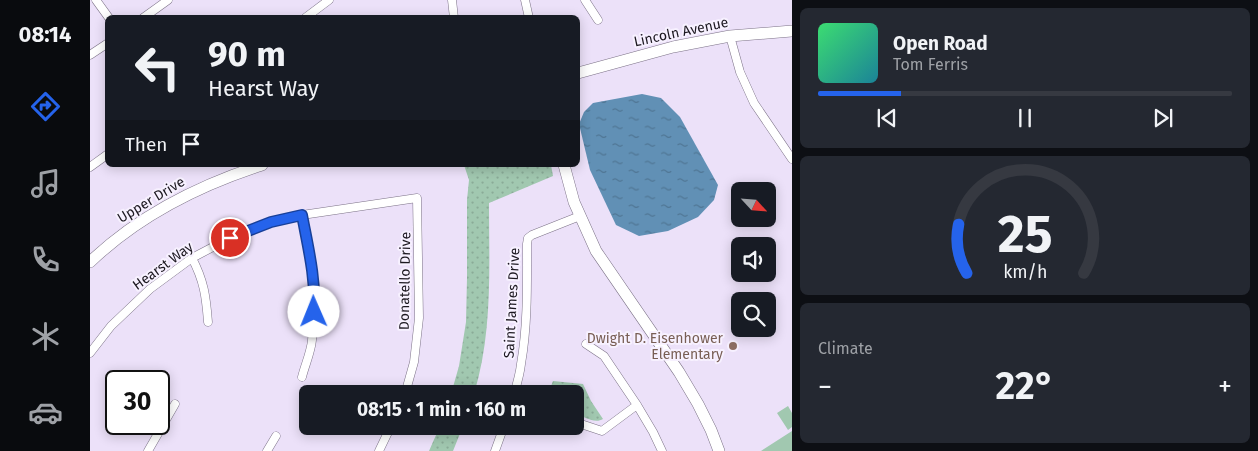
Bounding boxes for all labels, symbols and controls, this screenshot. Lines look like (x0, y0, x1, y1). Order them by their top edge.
street label: Lincoln Avenue (632, 14, 730, 50)
text: 08:14 (19, 21, 71, 48)
text: Open Road (893, 32, 988, 55)
text: 90 m (208, 33, 286, 75)
icon: left (125, 35, 190, 100)
text: Tom Ferris (893, 55, 968, 74)
text: Hearst Way (208, 75, 319, 102)
icon: directions (28, 89, 63, 124)
icon: previous (873, 104, 901, 132)
icon: pause (1011, 104, 1039, 132)
icon: next (1149, 104, 1177, 132)
icon: arrive (177, 130, 205, 158)
text: Then (125, 133, 167, 156)
icon: music (28, 166, 63, 201)
street label: Upper Drive (114, 173, 188, 227)
north arrow (731, 182, 776, 228)
map controls (731, 182, 776, 337)
text: 25 (998, 203, 1052, 266)
pin (209, 217, 251, 259)
icon: arrive (216, 224, 244, 252)
street label: Donatello Drive (396, 232, 414, 330)
button: sound (731, 237, 776, 282)
street label: Hearst Way (129, 238, 197, 294)
icon: phone (28, 242, 63, 277)
street label: Saint James Drive (501, 247, 523, 359)
text: km/h (1003, 261, 1047, 283)
position arrow (287, 285, 339, 337)
button: search (731, 292, 776, 337)
icon: climate (28, 319, 63, 354)
place label: Dwight D. Eisenhower Elementary (587, 330, 724, 363)
text: Climate (818, 339, 873, 358)
marker: Dwight D. Eisenhower Elementary (727, 340, 739, 352)
text: 22° (995, 363, 1055, 409)
speed limit sign: 30 (105, 370, 170, 435)
text: − (818, 370, 832, 403)
text: + (1218, 370, 1232, 403)
icon: car (28, 395, 63, 430)
text: 08:15 · 1 min · 160 m (357, 398, 526, 421)

